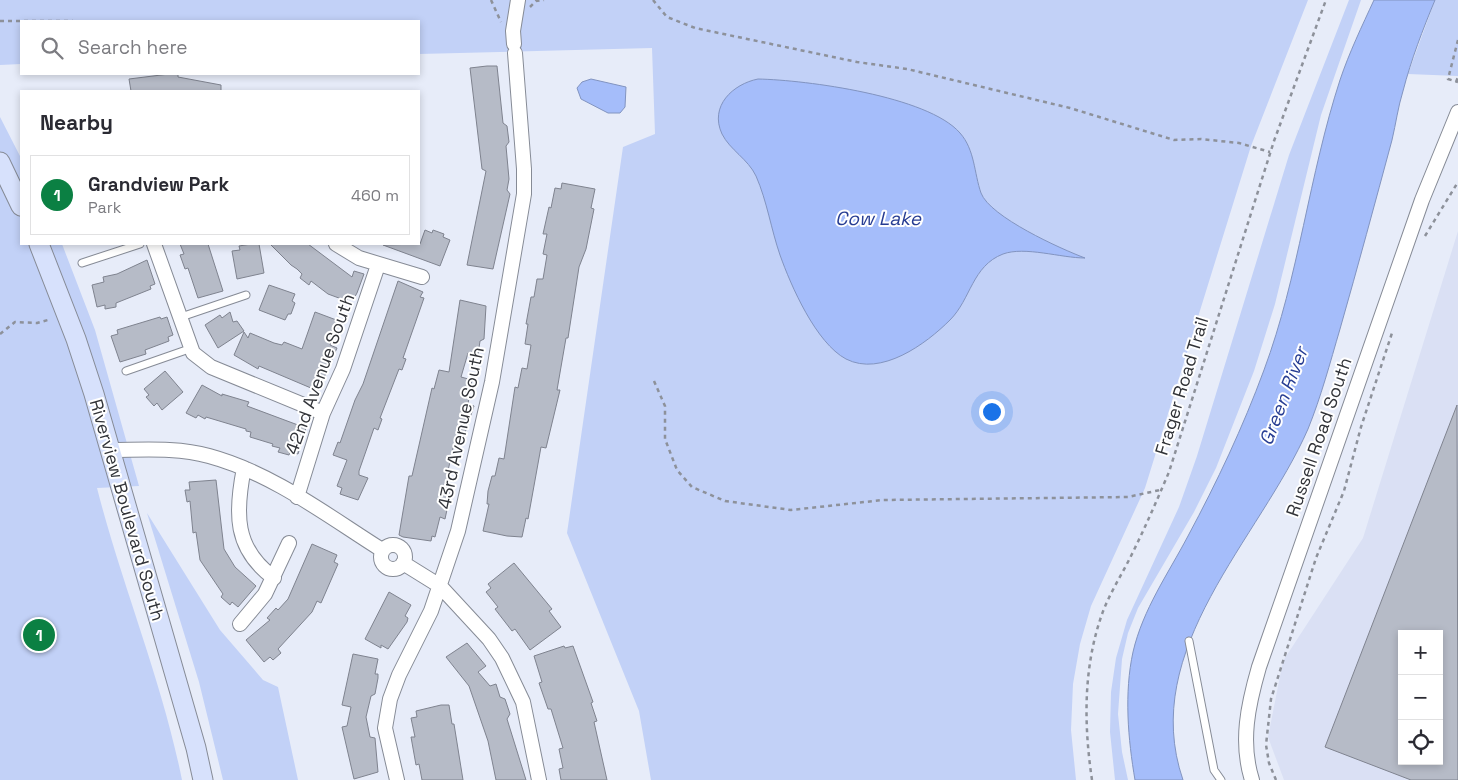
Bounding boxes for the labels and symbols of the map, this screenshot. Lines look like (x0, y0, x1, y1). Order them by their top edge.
water label: Cow Lake (835, 206, 922, 231)
street label: 42nd Avenue South (280, 290, 359, 458)
street label: Frager Road Trail (1150, 314, 1213, 458)
water label: Green River (1253, 342, 1314, 449)
street label: 43rd Avenue South (432, 345, 489, 511)
street label: Russell Road South (1281, 354, 1357, 519)
street label: Riverview Boulevard South (85, 396, 170, 624)
your location (979, 399, 1005, 425)
pin: 1 (23, 616, 55, 654)

